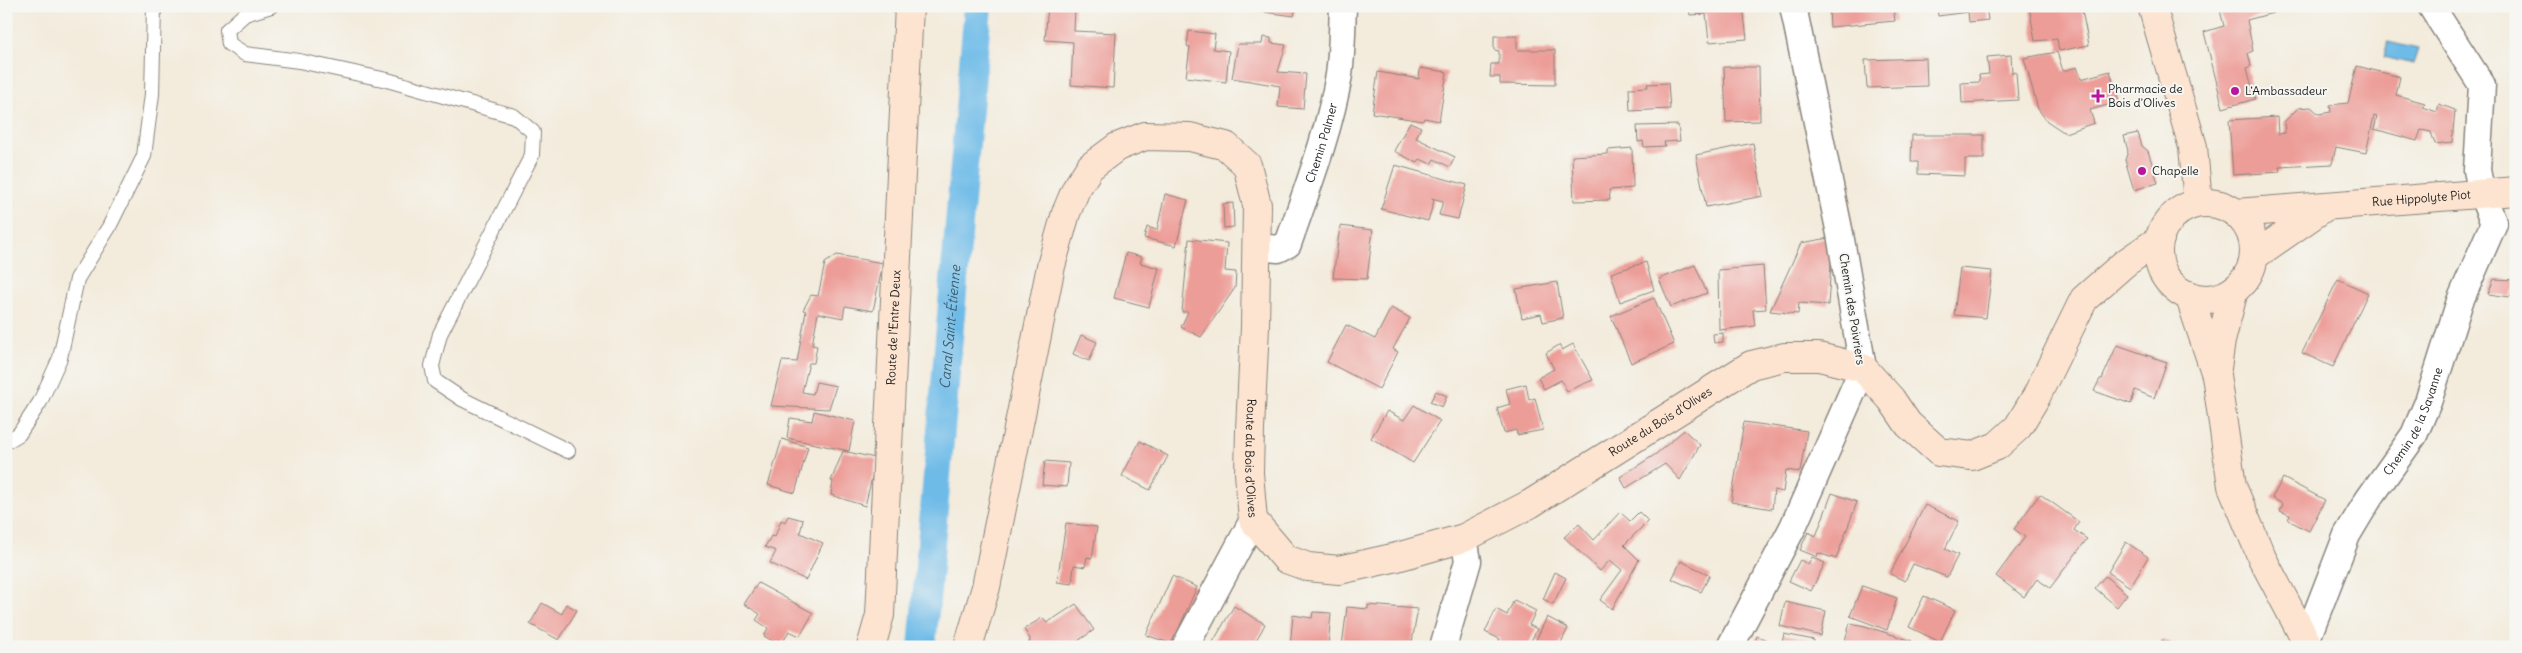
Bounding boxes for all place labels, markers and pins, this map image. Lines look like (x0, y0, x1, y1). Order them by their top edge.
place label: Pharmacie de Bois d'Olives (2108, 81, 2183, 110)
place label: L'Ambassadeur (2245, 83, 2327, 98)
marker: L'Ambassadeur (2229, 85, 2241, 97)
marker: Pharmacie de Bois d'Olives (2092, 90, 2104, 102)
place label: Chapelle (2152, 163, 2199, 178)
marker: Chapelle (2136, 165, 2148, 177)

